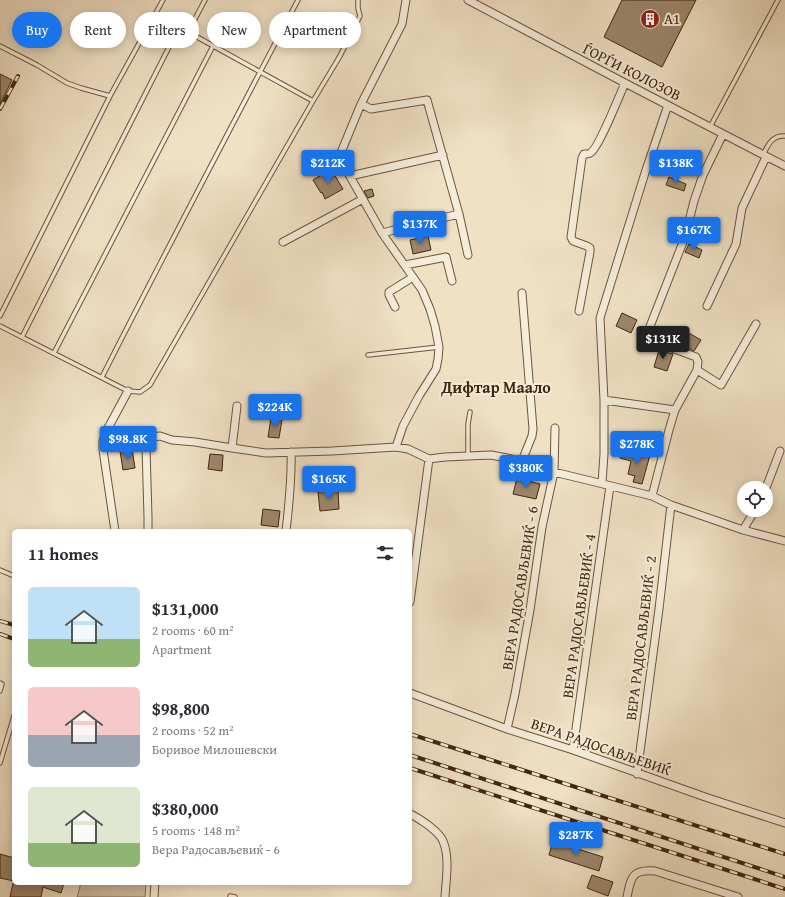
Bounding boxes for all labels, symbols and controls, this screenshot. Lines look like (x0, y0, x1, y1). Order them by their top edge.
building icon: А1 (639, 8, 661, 30)
place label: А1 (664, 8, 680, 29)
chip: Buy (12, 12, 62, 48)
chip: Rent (70, 12, 126, 48)
chip: Filters (134, 12, 199, 48)
chip: New (207, 12, 261, 48)
chip: Apartment (269, 12, 361, 48)
street label: ЃОРЃИ КОЛОЗОВ (580, 38, 685, 105)
pin: $212K (300, 150, 356, 184)
pin: $138K (648, 150, 704, 184)
text: $212K (310, 153, 346, 172)
text: $138K (658, 153, 694, 172)
pin: $137K (392, 211, 448, 245)
text: $137K (402, 214, 438, 233)
pin: $167K (666, 217, 722, 251)
text: $167K (676, 220, 712, 239)
pin: $131K (635, 326, 691, 360)
text: $131K (645, 329, 681, 348)
district label: Дифтар Маало (440, 375, 551, 399)
pin: $224K (247, 394, 303, 428)
text: $224K (257, 397, 293, 416)
pin: $98.8K (95, 426, 161, 460)
text: $98.8K (109, 429, 147, 448)
pin: $278K (609, 431, 665, 465)
text: $278K (619, 434, 655, 453)
pin: $380K (498, 455, 554, 489)
text: $380K (508, 458, 544, 477)
pin: $165K (301, 466, 357, 500)
text: $165K (311, 469, 347, 488)
map controls (737, 481, 773, 517)
button: locate (737, 481, 773, 517)
street label: ВЕРА РАДОСАВЉЕВИЌ - 6 (496, 504, 543, 671)
street label: ВЕРА РАДОСАВЉЕВИЌ - 4 (557, 532, 600, 699)
text: 11 homes (28, 541, 99, 566)
icon: filters (374, 542, 396, 564)
street label: ВЕРА РАДОСАВЉЕВИЌ - 2 (620, 554, 661, 721)
text: $131,000 (152, 596, 218, 621)
icon: home (60, 603, 108, 651)
text: 2 rooms · 60 m² (152, 621, 234, 640)
text: Apartment (152, 640, 212, 659)
text: $98,800 (152, 696, 210, 721)
icon: home (60, 703, 108, 751)
street label: ВЕРА РАДОСАВЉЕВИЌ (528, 713, 675, 781)
text: 2 rooms · 52 m² (152, 721, 234, 740)
text: Боривое Милошевски (152, 740, 277, 759)
text: $380,000 (152, 796, 218, 821)
icon: home (60, 803, 108, 851)
text: 5 rooms · 148 m² (152, 821, 240, 840)
pin: $287K (548, 822, 604, 856)
text: $287K (558, 825, 594, 844)
text: Вера Радосављевиќ - 6 (152, 840, 280, 859)

